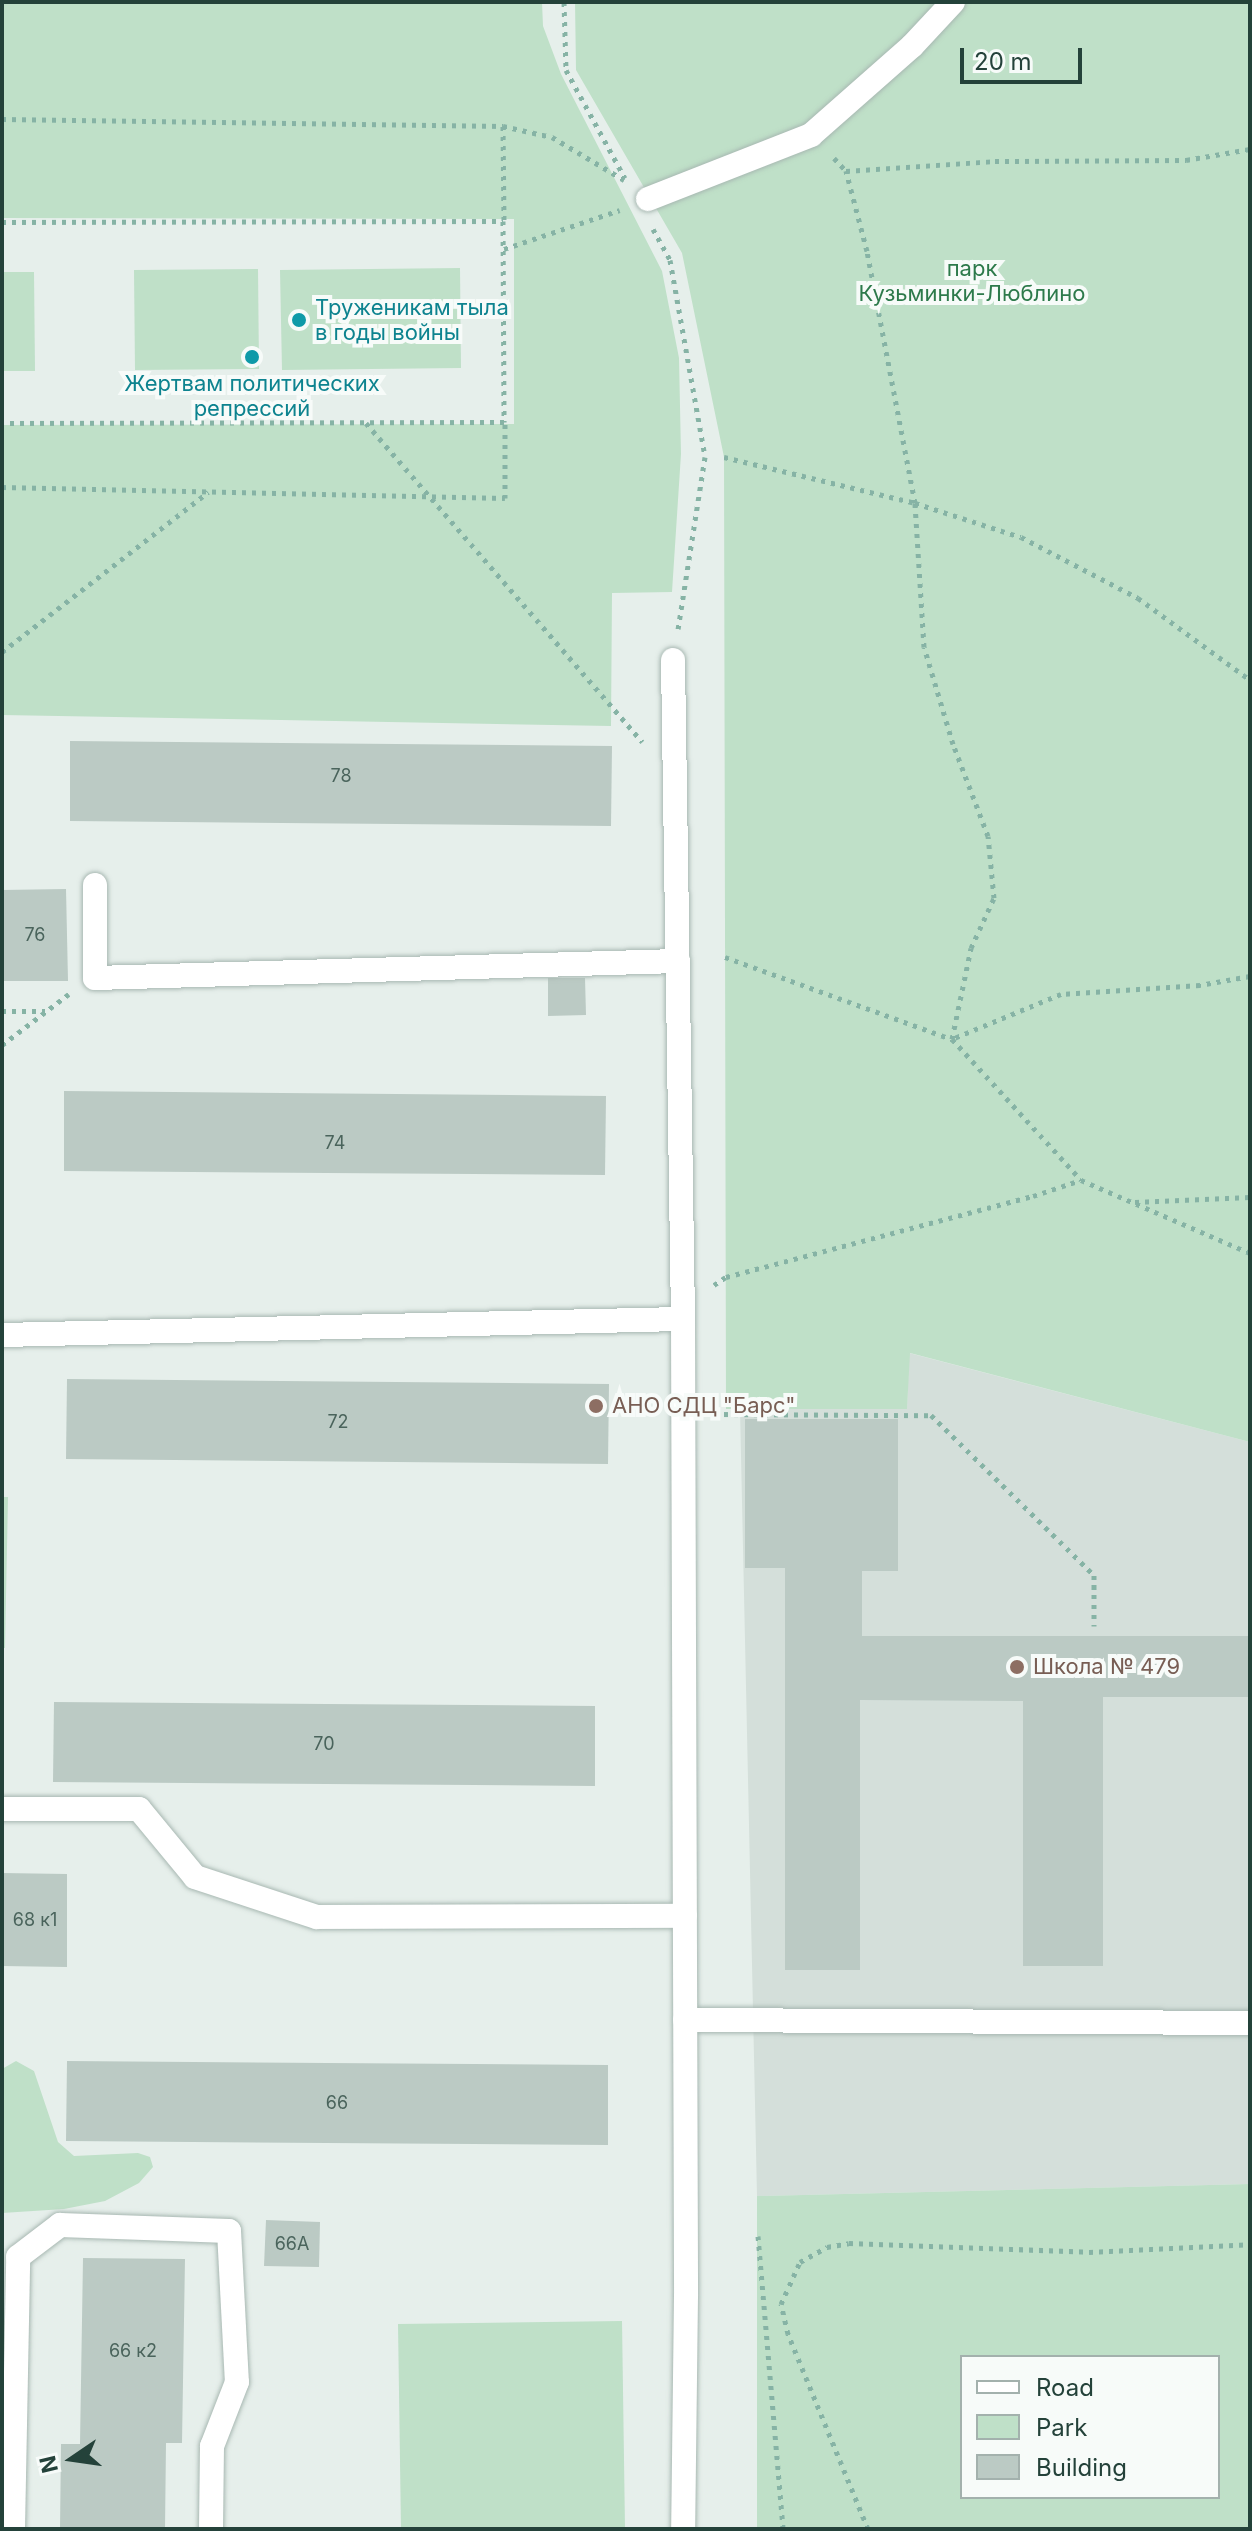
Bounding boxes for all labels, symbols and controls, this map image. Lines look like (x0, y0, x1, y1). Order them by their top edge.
scale bar (964, 32, 1086, 82)
text: 20 m (974, 47, 1032, 76)
park label: парк Кузьминки-Люблино (859, 255, 1085, 306)
place label: Труженикам тыла в годы войны (315, 294, 509, 346)
marker: Труженикам тыла в годы войны (290, 311, 308, 329)
marker: Жертвам политических репрессий (243, 348, 261, 366)
place label: Жертвам политических репрессий (124, 370, 380, 422)
house number: 78 (330, 765, 352, 787)
house number: 76 (24, 924, 46, 946)
house number: 74 (325, 1132, 345, 1154)
place label: АНО СДЦ "Барс" (612, 1393, 795, 1419)
marker: АНО СДЦ "Барс" (587, 1397, 605, 1415)
house number: 72 (327, 1411, 349, 1433)
place label: Школа № 479 (1033, 1654, 1180, 1680)
marker: Школа № 479 (1008, 1658, 1026, 1676)
house number: 70 (313, 1733, 335, 1755)
house number: 68 к1 (13, 1909, 57, 1931)
house number: 66 (326, 2092, 348, 2114)
house number: 66А (275, 2233, 309, 2255)
house number: 66 к2 (109, 2340, 157, 2362)
legend (960, 2355, 1220, 2499)
text: Road (1036, 2373, 1094, 2402)
text: Park (1036, 2413, 1087, 2442)
north arrow (32, 2419, 112, 2499)
text: N (34, 2453, 63, 2475)
text: Building (1036, 2453, 1127, 2482)

